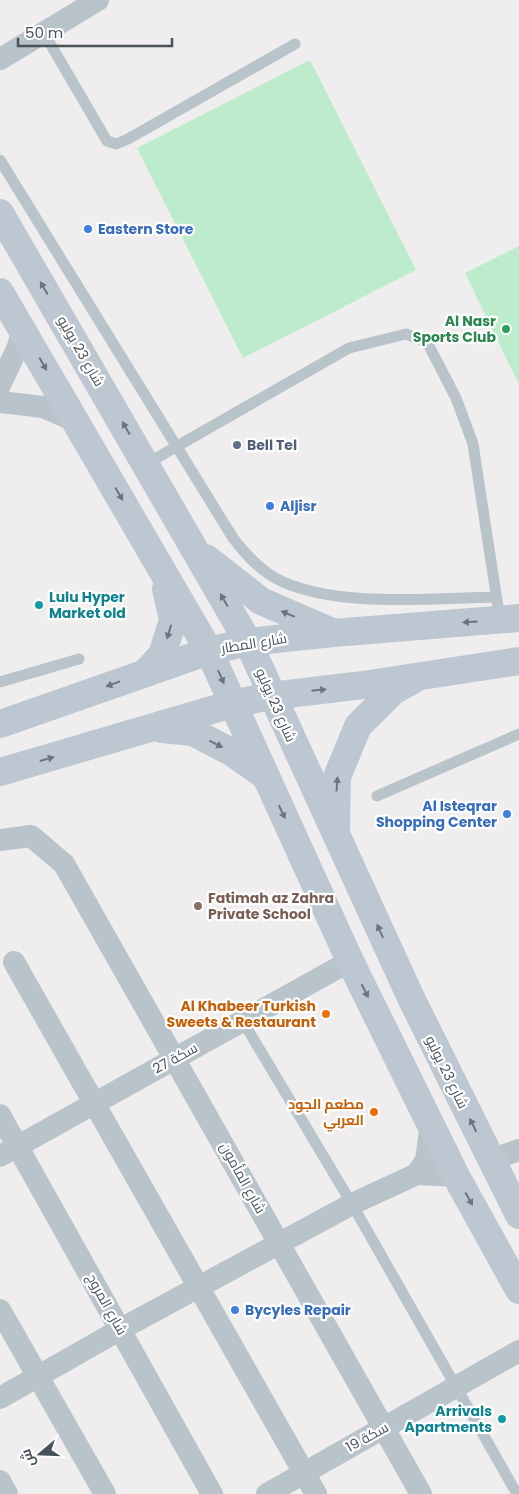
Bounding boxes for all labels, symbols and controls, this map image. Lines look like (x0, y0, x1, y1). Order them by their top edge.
scale bar (18, 15, 171, 47)
text: 50 m (25, 22, 63, 43)
place label: Eastern Store (98, 219, 194, 239)
marker: Eastern Store (82, 223, 94, 235)
one-way arrow (40, 281, 49, 294)
place label: Al Nasr Sports Club (413, 311, 496, 347)
street label: شارع 23 يوليو (53, 312, 109, 390)
marker: Al Nasr Sports Club (500, 323, 512, 335)
one-way arrow (39, 356, 47, 371)
one-way arrow (121, 422, 130, 435)
place label: Bell Tel (247, 435, 297, 455)
marker: Bell Tel (231, 439, 243, 451)
one-way arrow (115, 487, 123, 502)
place label: Aljisr (280, 496, 317, 516)
marker: Aljisr (264, 500, 276, 512)
place label: Lulu Hyper Market old (49, 587, 126, 623)
one-way arrow (220, 592, 228, 607)
marker: Lulu Hyper Market old (33, 599, 45, 611)
one-way arrow (281, 610, 295, 618)
one-way arrow (462, 618, 478, 626)
one-way arrow (165, 625, 173, 640)
street label: شارع المطار (219, 628, 288, 658)
street label: شارع 23 يوليو (251, 665, 301, 745)
one-way arrow (217, 670, 225, 684)
one-way arrow (105, 680, 120, 688)
one-way arrow (312, 686, 328, 694)
one-way arrow (209, 740, 224, 748)
one-way arrow (39, 755, 54, 763)
one-way arrow (334, 776, 342, 792)
place label: Al Isteqrar Shopping Center (376, 796, 497, 832)
one-way arrow (278, 805, 286, 819)
marker: Al Isteqrar Shopping Center (501, 808, 513, 820)
place label: Fatimah az Zahra Private School (208, 888, 334, 924)
marker: Fatimah az Zahra Private School (192, 900, 204, 912)
one-way arrow (376, 924, 384, 938)
one-way arrow (361, 984, 369, 998)
place label: Al Khabeer Turkish Sweets & Restaurant (167, 996, 316, 1032)
marker: Al Khabeer Turkish Sweets & Restaurant (320, 1008, 332, 1020)
street label: شارع 23 يوليو (421, 1032, 473, 1112)
street label: سكة 27 (149, 1038, 201, 1078)
place label: مطعم الجود العربي (288, 1094, 364, 1132)
marker: مطعم الجود العربي (368, 1106, 380, 1118)
one-way arrow (469, 1117, 477, 1132)
street label: شارع المأمون (215, 1139, 271, 1217)
one-way arrow (465, 1192, 473, 1206)
street label: شارع المروج (82, 1269, 132, 1339)
place label: Bycyles Repair (245, 1300, 351, 1320)
marker: Bycyles Repair (229, 1304, 241, 1316)
place label: Arrivals Apartments (405, 1401, 492, 1437)
marker: Arrivals Apartments (496, 1413, 508, 1425)
street label: سكة 19 (342, 1417, 392, 1457)
north arrow (15, 1429, 65, 1479)
text: ش (15, 1446, 40, 1470)

